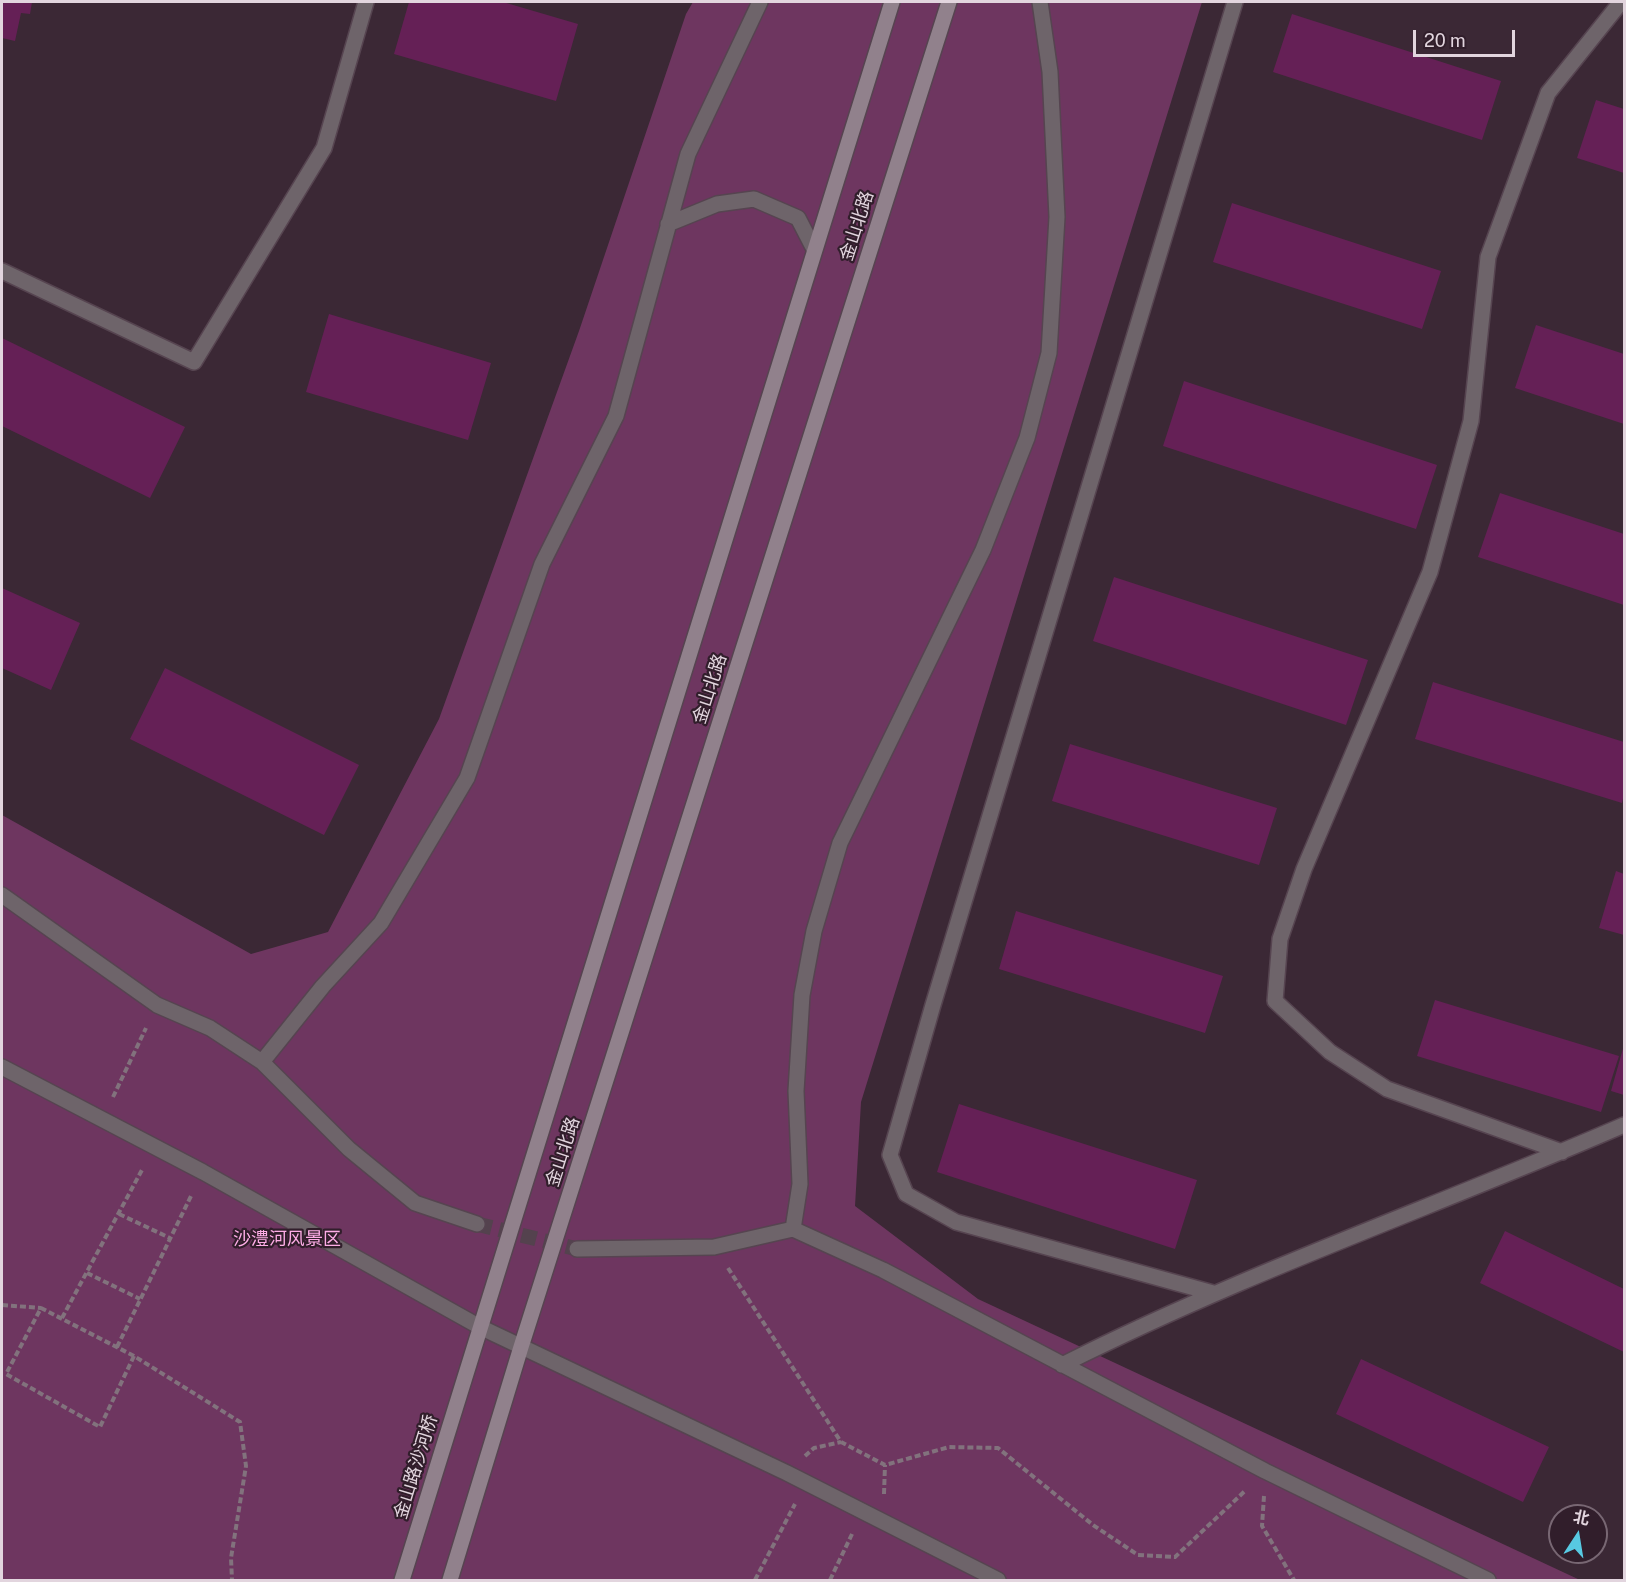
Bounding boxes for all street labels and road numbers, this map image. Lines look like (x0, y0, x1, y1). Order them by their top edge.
street label: 金山北路 (836, 188, 878, 264)
street label: 金山北路 (689, 651, 731, 727)
street label: 金山北路 (542, 1114, 584, 1190)
street label: 金山路沙河桥 (390, 1412, 442, 1522)

